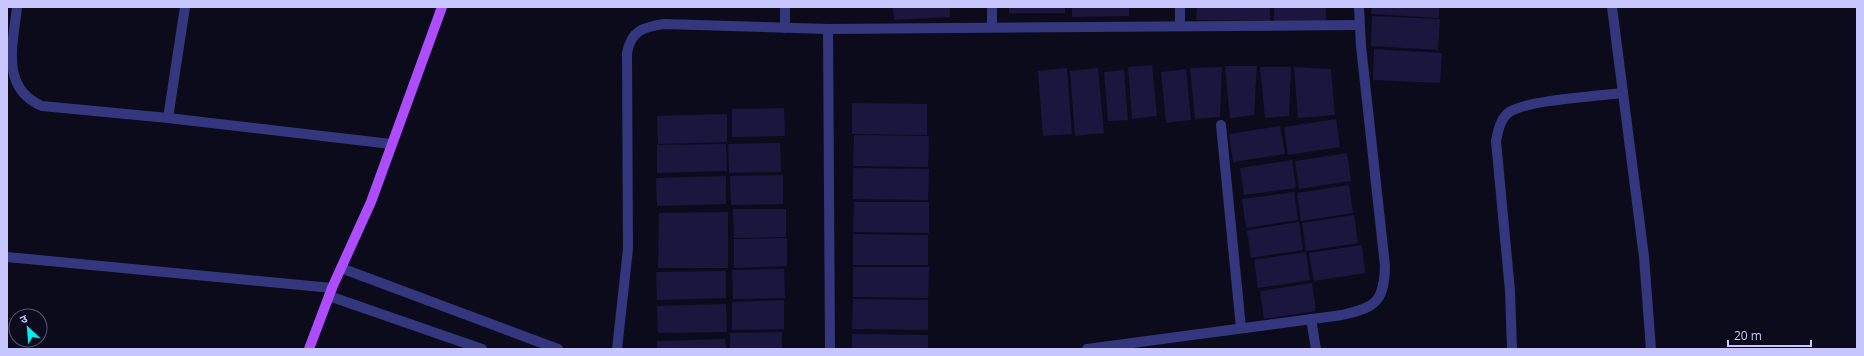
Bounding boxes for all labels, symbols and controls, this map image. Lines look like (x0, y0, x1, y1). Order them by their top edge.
north arrow (8, 308, 48, 348)
text: उ (17, 310, 30, 327)
scale bar (1728, 322, 1811, 348)
text: 20 m (1734, 327, 1762, 344)

